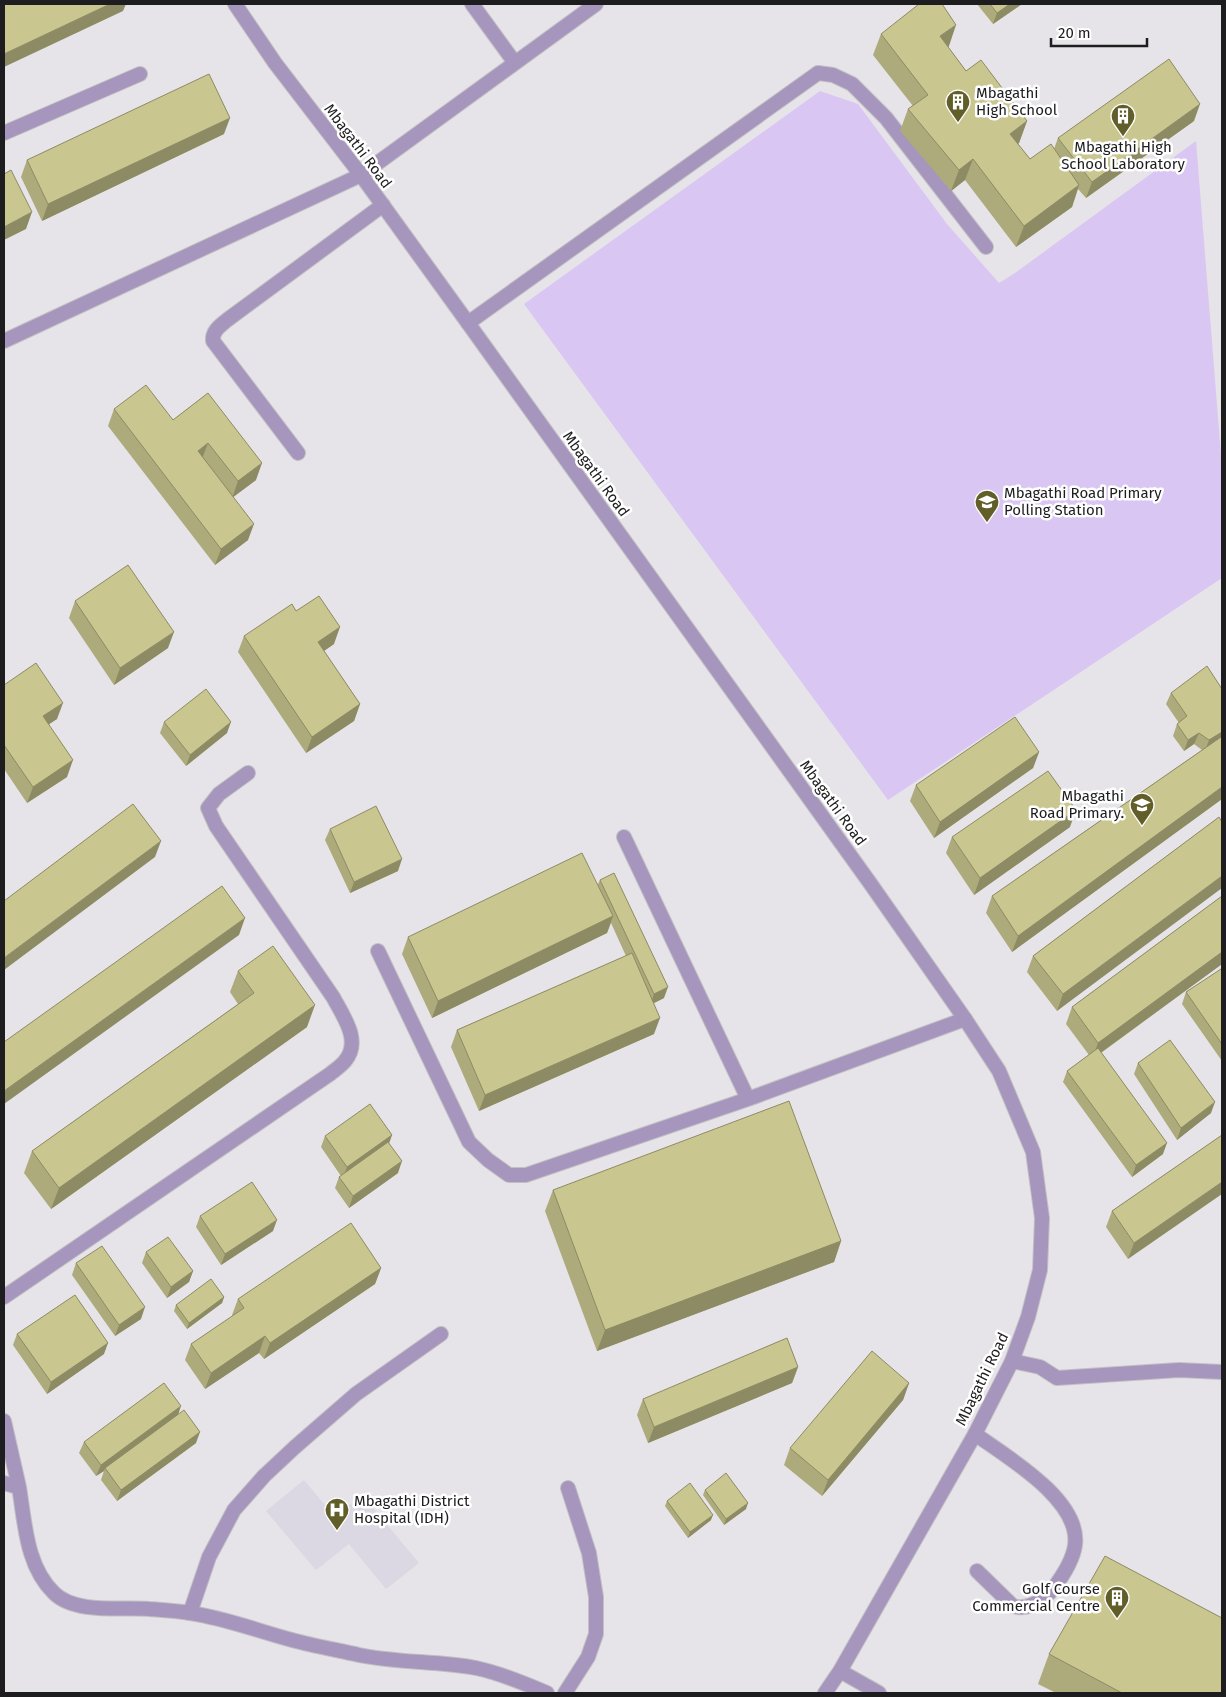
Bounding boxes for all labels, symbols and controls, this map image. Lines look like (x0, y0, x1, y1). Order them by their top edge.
scale bar (1051, 15, 1147, 47)
text: 20 m (1058, 24, 1091, 42)
place label: Mbagathi High School (976, 84, 1058, 119)
building icon: Mbagathi High School (945, 89, 971, 123)
street label: Mbagathi Road (320, 100, 396, 192)
building icon: Mbagathi High School Laboratory (1110, 103, 1136, 137)
place label: Mbagathi High School Laboratory (1061, 138, 1185, 173)
street label: Mbagathi Road (559, 428, 633, 520)
place label: Mbagathi Road Primary Polling Station (1004, 484, 1162, 519)
school or university icon: Mbagathi Road Primary Polling Station (974, 489, 1000, 523)
street label: Mbagathi Road (796, 757, 870, 849)
place label: Mbagathi Road Primary. (1030, 787, 1124, 822)
school or university icon: Mbagathi Road Primary. (1129, 792, 1155, 826)
street label: Mbagathi Road (952, 1330, 1012, 1428)
place label: Mbagathi District Hospital (IDH) (354, 1492, 470, 1527)
hospital icon: Mbagathi District Hospital (IDH) (324, 1497, 350, 1531)
place label: Golf Course Commercial Centre (972, 1580, 1100, 1615)
building icon: Golf Course Commercial Centre (1104, 1585, 1130, 1619)

